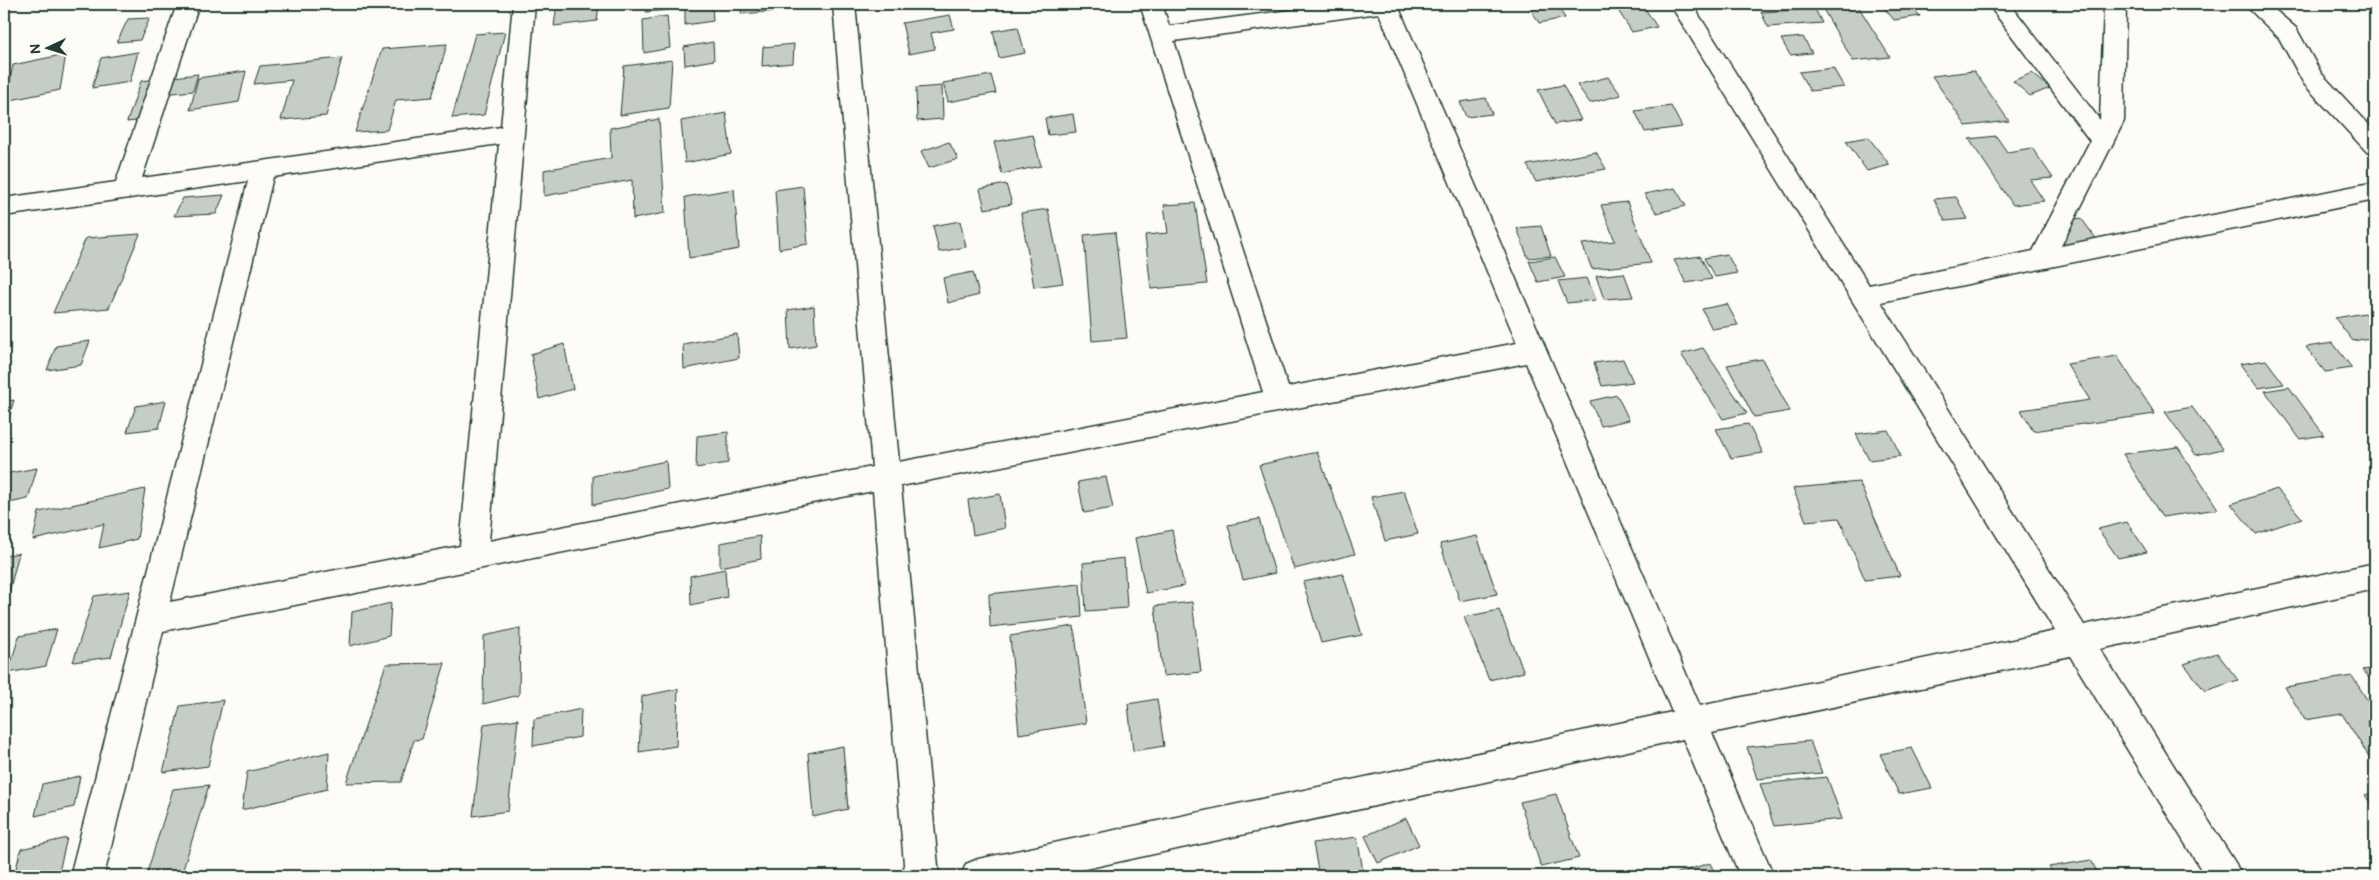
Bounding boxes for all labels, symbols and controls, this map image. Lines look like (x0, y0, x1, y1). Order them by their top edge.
north arrow (22, 22, 72, 72)
text: N (27, 43, 44, 55)

